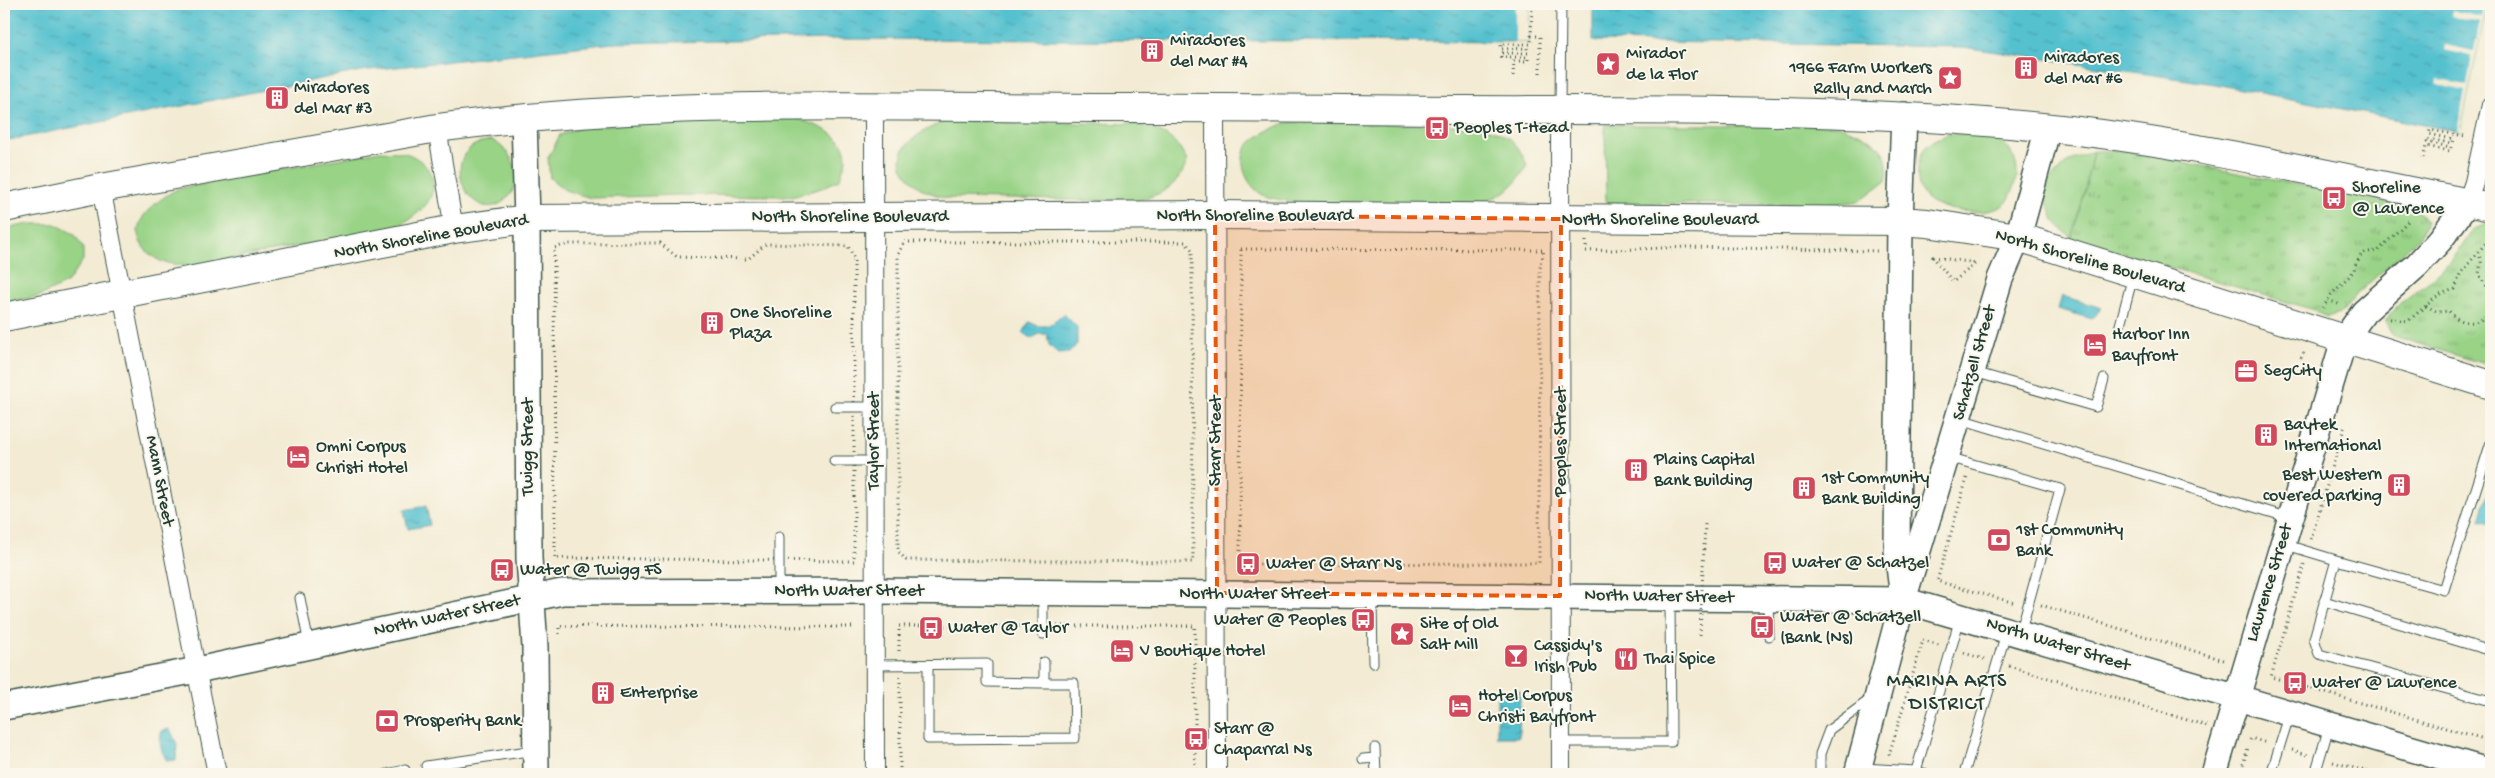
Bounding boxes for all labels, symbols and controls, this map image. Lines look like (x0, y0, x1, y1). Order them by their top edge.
place label: Miradores del Mar #4 (1170, 31, 1248, 73)
building icon: Miradores del Mar #4 (1139, 38, 1165, 64)
place label: Mirador de la Flor (1626, 44, 1699, 86)
place label: Miradores del Mar #6 (2044, 48, 2123, 90)
place icon: Mirador de la Flor (1595, 51, 1621, 77)
building icon: Miradores del Mar #6 (2013, 55, 2039, 81)
place label: 1966 Farm Workers Rally and March (1788, 58, 1933, 100)
place icon: 1966 Farm Workers Rally and March (1937, 65, 1963, 91)
place label: Miradores del Mar #3 (294, 78, 373, 120)
building icon: Miradores del Mar #3 (264, 85, 290, 111)
bus stop icon: Peoples T-Head (1424, 115, 1450, 141)
place label: Peoples T-Head (1453, 118, 1570, 139)
place label: Shoreline @ Lawrence (2352, 178, 2445, 220)
bus stop icon: Shoreline @ Lawrence (2321, 185, 2347, 211)
street label: North Shoreline Boulevard (1157, 206, 1355, 227)
street label: North Shoreline Boulevard (752, 207, 950, 228)
street label: North Shoreline Boulevard (332, 209, 531, 264)
street label: North Shoreline Boulevard (1562, 210, 1760, 231)
street label: North Shoreline Boulevard (1992, 225, 2189, 300)
street label: Schatzell Street (1949, 301, 2002, 423)
place label: One Shoreline Plaza (729, 303, 832, 345)
building icon: One Shoreline Plaza (699, 310, 725, 336)
place label: Harbor Inn Bayfront (2111, 325, 2190, 367)
hotel icon: Harbor Inn Bayfront (2082, 332, 2108, 358)
office icon: SegCity (2233, 358, 2259, 384)
place label: SegCity (2264, 361, 2322, 382)
street label: Peoples Street (1551, 386, 1572, 498)
street label: Taylor Street (864, 390, 885, 491)
street label: Starr Street (1206, 394, 1227, 486)
street label: Twigg Street (518, 397, 539, 497)
place label: Baytek International (2283, 415, 2382, 457)
building icon: Baytek International (2253, 422, 2279, 448)
street label: Mann Street (140, 434, 178, 530)
place label: Omni Corpus Christi Hotel (316, 437, 408, 479)
hotel icon: Omni Corpus Christi Hotel (285, 444, 311, 470)
place label: Plains Capital Bank Building (1653, 450, 1755, 492)
building icon: Plains Capital Bank Building (1623, 457, 1649, 483)
place label: Best Western covered parking (2263, 465, 2382, 507)
place label: 1st Community Bank Building (1821, 468, 1929, 510)
building icon: Best Western covered parking (2386, 472, 2412, 498)
building icon: 1st Community Bank Building (1791, 475, 1817, 501)
place label: 1st Community Bank (2015, 520, 2123, 562)
street label: Lawrence Street (2242, 520, 2298, 645)
bank icon: 1st Community Bank (1986, 527, 2012, 553)
bus stop icon: Water @ Schatzel (1762, 550, 1788, 576)
bus stop icon: Water @ Starr Ns (1235, 551, 1261, 577)
place label: Water @ Schatzel (1792, 553, 1929, 574)
place label: Water @ Starr Ns (1266, 554, 1403, 575)
bus stop icon: Water @ Twigg FS (489, 557, 515, 583)
place label: Water @ Twigg FS (520, 560, 662, 581)
street label: North Water Street (774, 581, 925, 602)
street label: North Water Street (1179, 584, 1330, 605)
street label: North Water Street (1584, 585, 1735, 609)
street label: North Water Street (372, 590, 524, 642)
bus stop icon: Water @ Peoples (1350, 607, 1376, 633)
place label: Water @ Schatzell (Bank (Ns) (1780, 607, 1921, 649)
place label: Water @ Peoples (1214, 610, 1347, 631)
street label: North Water Street (1984, 613, 2134, 677)
place label: Site of Old Salt Mill (1420, 614, 1499, 656)
bus stop icon: Water @ Schatzell (Bank (Ns) (1749, 614, 1775, 640)
bus stop icon: Water @ Taylor (918, 615, 944, 641)
place label: Water @ Taylor (948, 618, 1070, 639)
place icon: Site of Old Salt Mill (1389, 621, 1415, 647)
place label: Cassidy's Irish Pub (1534, 636, 1603, 678)
hotel icon: V Boutique Hotel (1109, 638, 1135, 664)
place label: V Boutique Hotel (1139, 641, 1266, 662)
bar icon: Cassidy's Irish Pub (1503, 643, 1529, 669)
restaurant icon: Thai Spice (1613, 646, 1639, 672)
place label: Thai Spice (1643, 649, 1716, 670)
bus stop icon: Water @ Lawrence (2282, 670, 2308, 696)
district label: MARINA ARTS DISTRICT (1887, 671, 2007, 717)
place label: Water @ Lawrence (2312, 673, 2457, 694)
building icon: Enterprise (590, 680, 616, 706)
place label: Enterprise (620, 683, 699, 704)
place label: Hotel Corpus Christi Bayfront (1478, 686, 1597, 728)
hotel icon: Hotel Corpus Christi Bayfront (1447, 693, 1473, 719)
bank icon: Prosperity Bank (374, 708, 400, 734)
place label: Prosperity Bank (403, 711, 523, 732)
place label: Starr @ Chaparral Ns (1214, 719, 1313, 761)
bus stop icon: Starr @ Chaparral Ns (1183, 726, 1209, 752)

